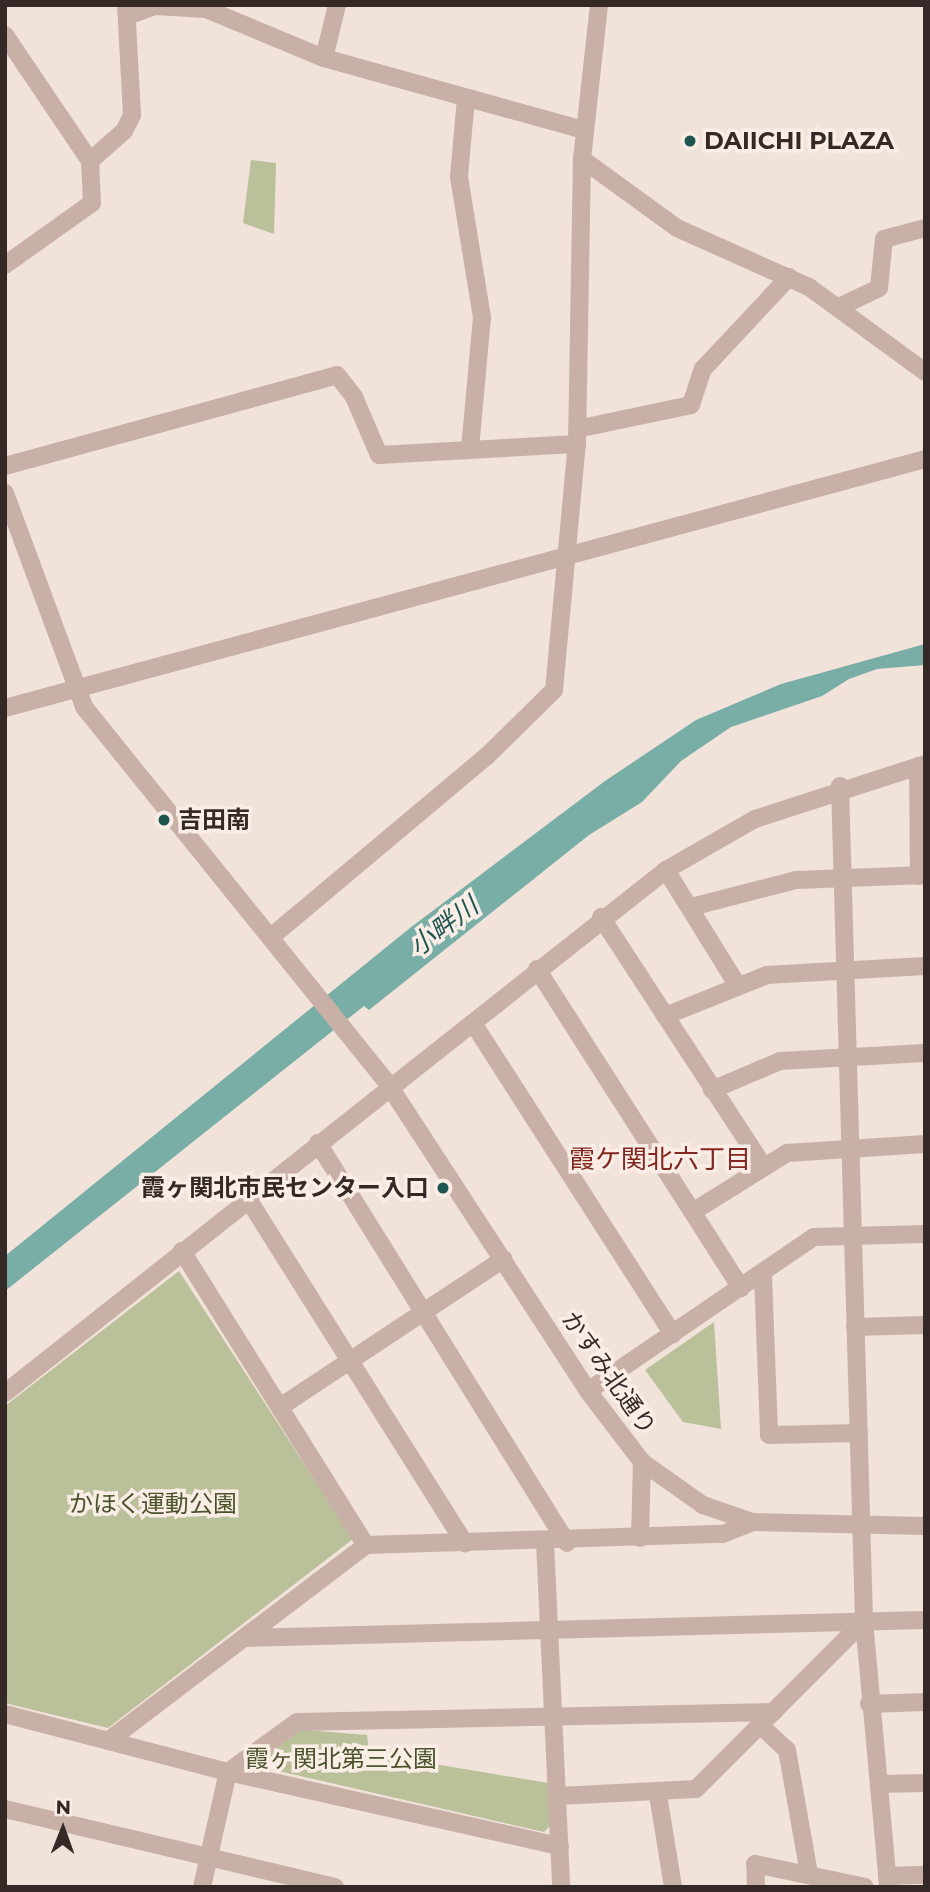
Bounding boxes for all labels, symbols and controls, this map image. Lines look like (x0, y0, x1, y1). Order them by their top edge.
place label: DAIICHI PLAZA (704, 127, 894, 155)
marker: DAIICHI PLAZA (682, 133, 698, 149)
place label: 吉田南 (178, 806, 250, 834)
marker: 吉田南 (156, 812, 172, 828)
water label: 小畔川 (403, 891, 485, 963)
district label: 霞ケ関北六丁目 (569, 1144, 751, 1176)
place label: 霞ヶ関北市民センター入口 (141, 1174, 429, 1202)
marker: 霞ヶ関北市民センター入口 (435, 1180, 451, 1196)
street label: かすみ北通り (556, 1306, 662, 1440)
park label: かほく運動公園 (69, 1490, 237, 1518)
park label: 霞ヶ関北第三公園 (245, 1745, 437, 1773)
north arrow (28, 1794, 98, 1864)
text: N (55, 1796, 71, 1819)

